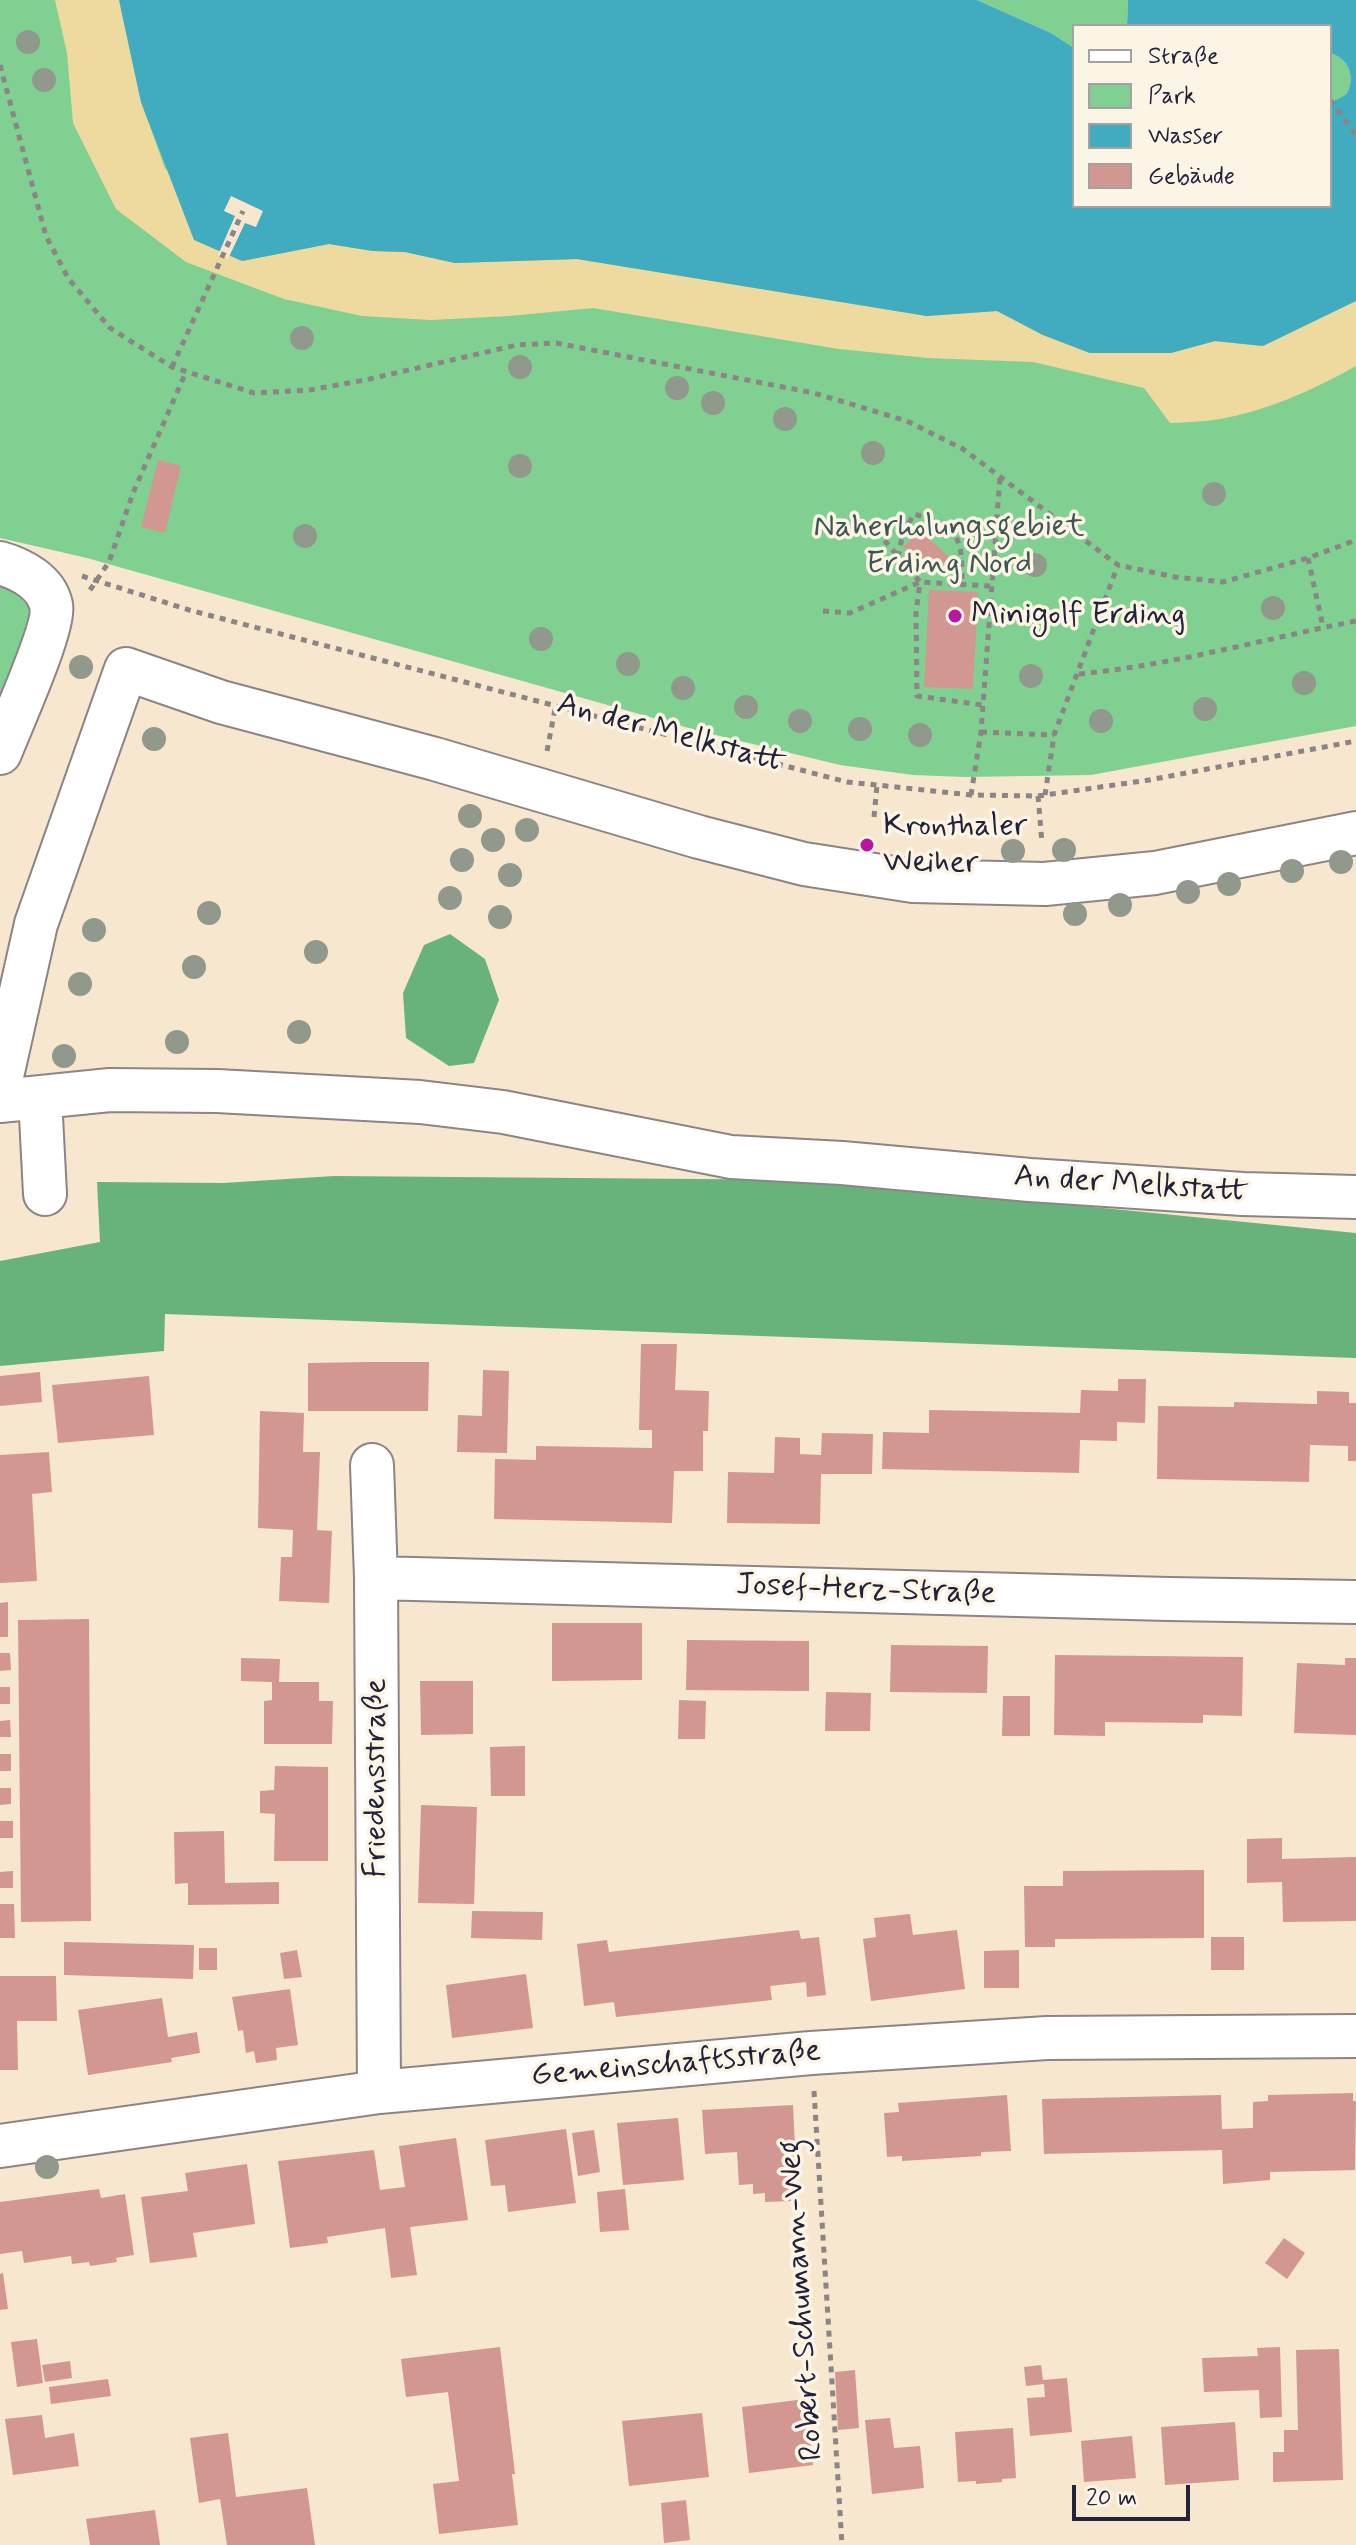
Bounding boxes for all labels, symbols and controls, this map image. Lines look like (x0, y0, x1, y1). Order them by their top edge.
legend (1072, 24, 1332, 208)
text: Straße (1148, 41, 1219, 72)
text: Park (1148, 81, 1196, 112)
text: Wasser (1148, 121, 1223, 152)
text: Gebäude (1148, 161, 1235, 192)
park label: Naherholungsgebiet Erding Nord (814, 509, 1084, 584)
place label: Minigolf Erding (971, 597, 1185, 635)
marker: Minigolf Erding (946, 607, 964, 625)
street label: An der Melkstatt (553, 686, 789, 784)
place label: Kronthaler Weiher (883, 808, 1027, 883)
marker: Kronthaler Weiher (858, 836, 876, 854)
street label: An der Melkstatt (1012, 1159, 1250, 1213)
street label: Josef-Herz-Straße (735, 1567, 997, 1615)
street label: Friedensstraße (358, 1678, 396, 1878)
street label: Gemeinschaftsstraße (530, 2033, 822, 2097)
street label: Robert-Schumann-Weg (773, 2138, 833, 2462)
scale bar (1076, 2469, 1194, 2519)
text: 20 m (1086, 2483, 1137, 2514)

